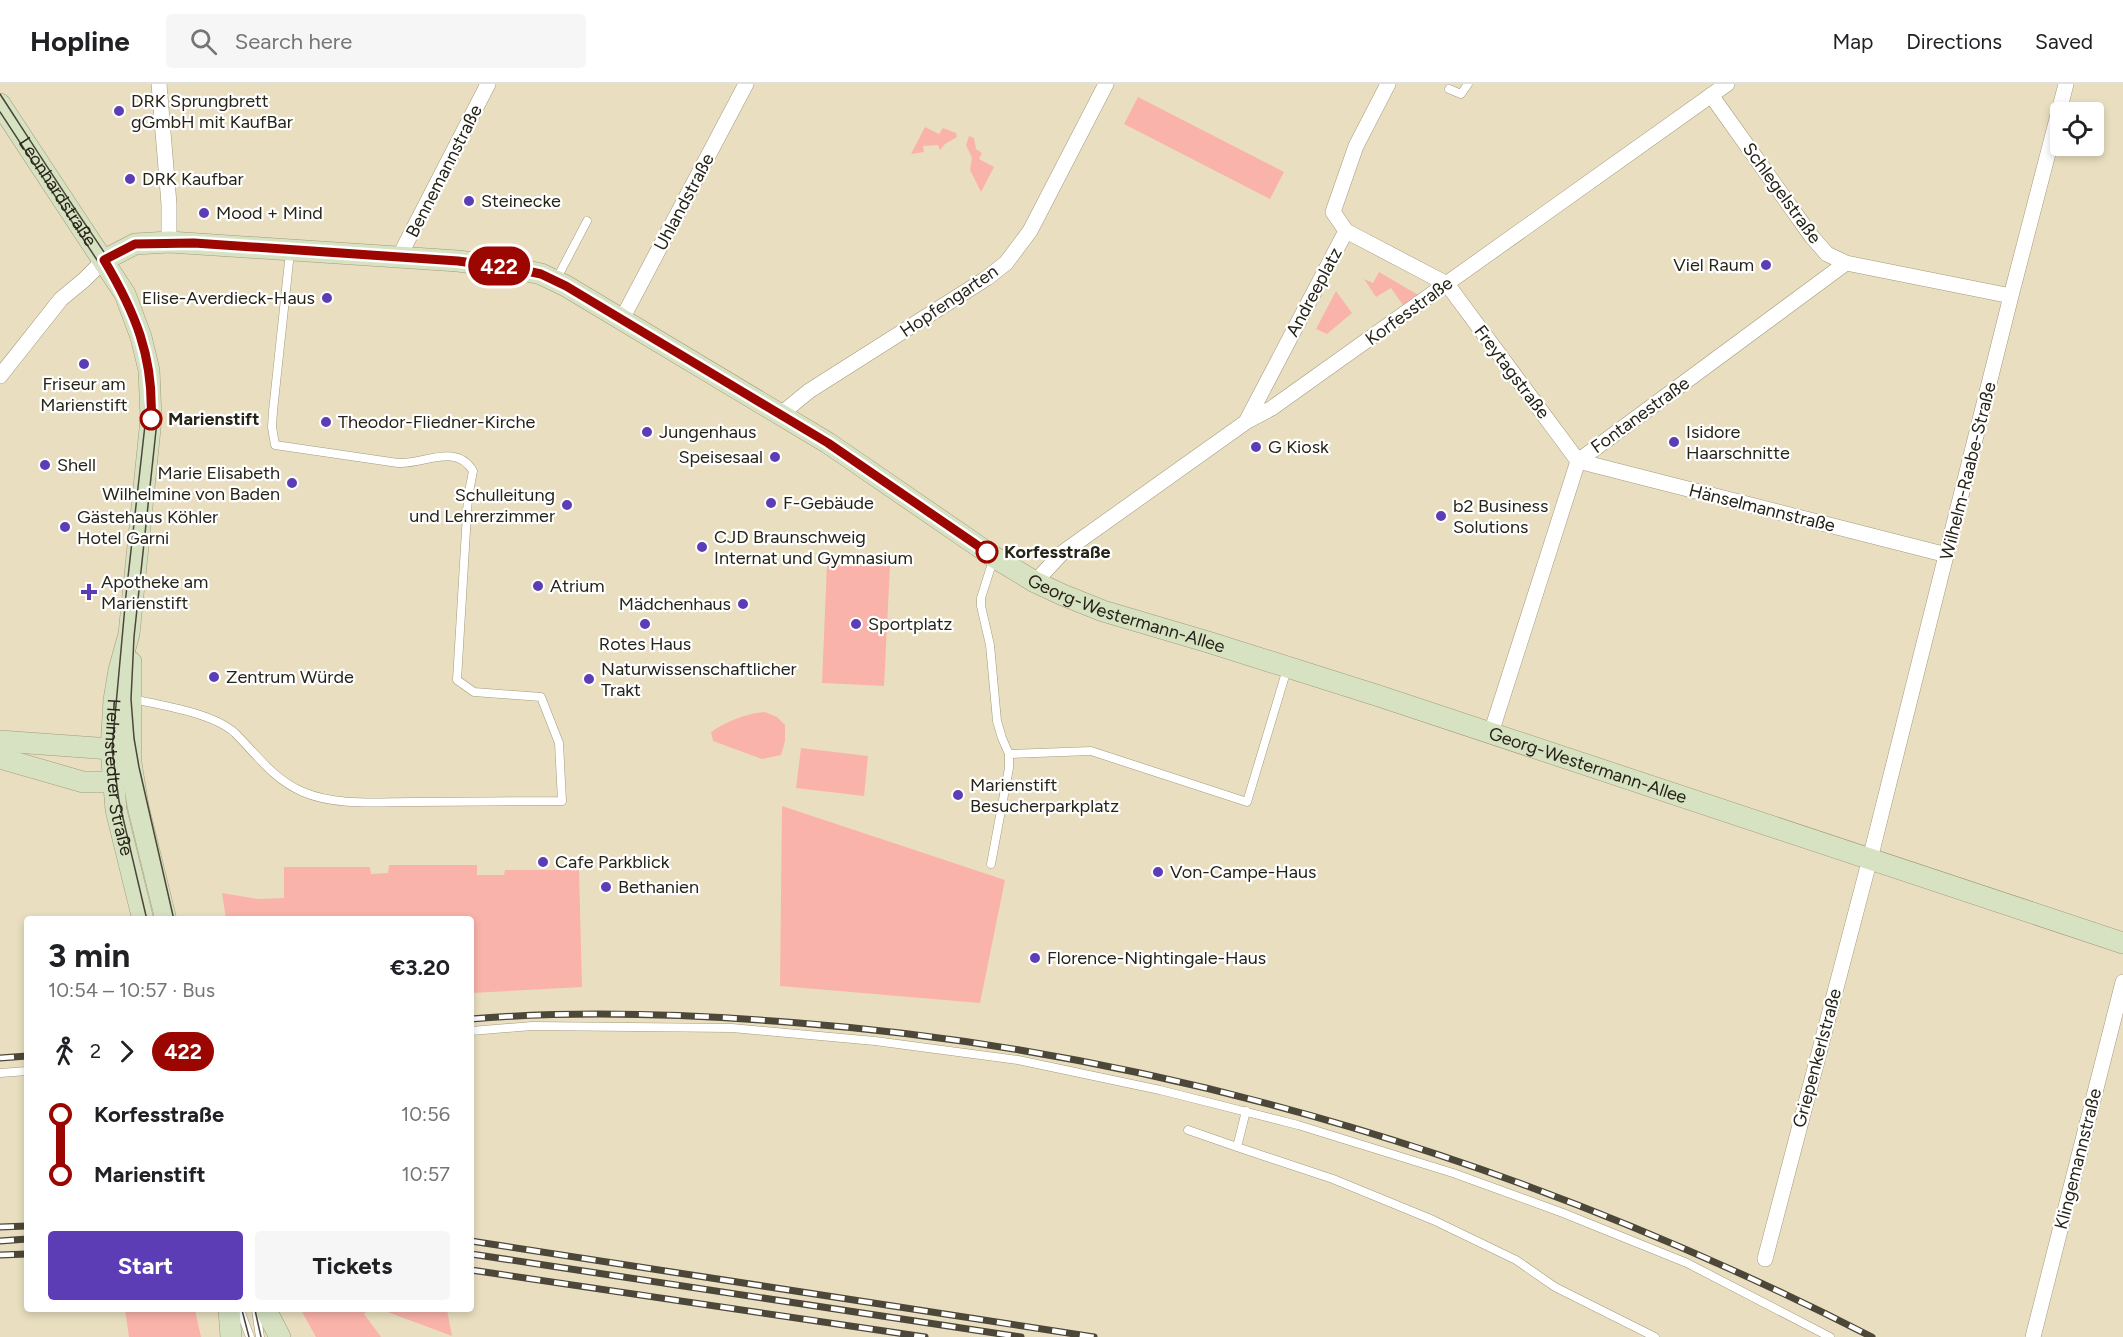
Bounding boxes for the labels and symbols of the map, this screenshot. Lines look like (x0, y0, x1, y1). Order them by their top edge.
place label: DRK Sprungbrett gGmbH mit KaufBar (131, 90, 293, 133)
street label: Bennemannstraße (401, 101, 487, 241)
marker: DRK Sprungbrett gGmbH mit KaufBar (112, 104, 126, 118)
street label: Leonhardstraße (14, 133, 102, 251)
street label: Schlegelstraße (1738, 138, 1826, 248)
street label: Uhlandstraße (649, 149, 719, 254)
place label: DRK Kaufbar (142, 168, 244, 190)
marker: DRK Kaufbar (123, 172, 137, 186)
place label: Steinecke (481, 190, 561, 212)
marker: Steinecke (462, 194, 476, 208)
place label: Mood + Mind (216, 202, 323, 224)
marker: Mood + Mind (197, 206, 211, 220)
street label: Andreeplatz (1281, 243, 1347, 340)
line badge: 422 (464, 246, 534, 285)
place label: Viel Raum (1673, 254, 1754, 276)
marker: Viel Raum (1759, 258, 1773, 272)
street label: Hopfengarten (896, 260, 1002, 342)
street label: Korfesstraße (1361, 272, 1457, 350)
place label: Elise-Averdieck-Haus (142, 287, 315, 309)
marker: Elise-Averdieck-Haus (320, 291, 334, 305)
street label: Freytagstraße (1470, 321, 1554, 423)
marker: Friseur am Marienstift (77, 357, 91, 371)
street label: Fontanestraße (1586, 372, 1694, 458)
place label: Friseur am Marienstift (40, 373, 128, 416)
street label: Wilhelm-Raabe-Straße (1935, 380, 2001, 562)
marker: Marienstift (140, 408, 162, 430)
place label: Marienstift (168, 408, 259, 430)
place label: Theodor-Fliedner-Kirche (338, 411, 536, 433)
marker: Theodor-Fliedner-Kirche (319, 415, 333, 429)
place label: Jungenhaus (659, 421, 756, 443)
place label: Isidore Haarschnitte (1686, 421, 1790, 464)
marker: Jungenhaus (640, 425, 654, 439)
marker: Isidore Haarschnitte (1667, 435, 1681, 449)
place label: G Kiosk (1268, 436, 1329, 458)
marker: G Kiosk (1249, 440, 1263, 454)
place label: Speisesaal (678, 446, 763, 468)
marker: Speisesaal (768, 450, 782, 464)
place label: Shell (57, 454, 96, 476)
marker: Shell (38, 458, 52, 472)
place label: Marie Elisabeth Wilhelmine von Baden (102, 462, 280, 505)
marker: Marie Elisabeth Wilhelmine von Baden (285, 476, 299, 490)
street label: Hänselmannstraße (1687, 479, 1838, 537)
place label: Schulleitung und Lehrerzimmer (409, 484, 555, 527)
place label: F-Gebäude (783, 492, 874, 514)
place label: b2 Business Solutions (1453, 495, 1548, 538)
marker: F-Gebäude (764, 496, 778, 510)
marker: Schulleitung und Lehrerzimmer (560, 498, 574, 512)
place label: Gästehaus Köhler Hotel Garni (77, 506, 218, 549)
marker: b2 Business Solutions (1434, 509, 1448, 523)
marker: Gästehaus Köhler Hotel Garni (58, 520, 72, 534)
place label: CJD Braunschweig Internat und Gymnasium (714, 526, 913, 569)
marker: CJD Braunschweig Internat und Gymnasium (695, 540, 709, 554)
marker: Korfesstraße (976, 541, 998, 563)
place label: Korfesstraße (1004, 541, 1111, 563)
street label: Georg-Westermann-Allee (1023, 569, 1228, 658)
place label: Apotheke am Marienstift (101, 571, 208, 614)
place label: Atrium (550, 575, 605, 597)
marker: Atrium (531, 579, 545, 593)
marker: Apotheke am Marienstift (82, 585, 96, 599)
place label: Mädchenhaus (619, 593, 731, 615)
marker: Mädchenhaus (736, 597, 750, 611)
place label: Sportplatz (868, 613, 953, 635)
marker: Rotes Haus (638, 617, 652, 631)
marker: Sportplatz (849, 617, 863, 631)
place label: Rotes Haus (599, 633, 691, 655)
place label: Naturwissenschaftlicher Trakt (601, 658, 797, 701)
place label: Zentrum Würde (226, 666, 354, 688)
marker: Zentrum Würde (207, 670, 221, 684)
marker: Naturwissenschaftlicher Trakt (582, 672, 596, 686)
street label: Helmstedter Straße (100, 698, 138, 858)
street label: Georg-Westermann-Allee (1486, 722, 1690, 809)
place label: Marienstift Besucherparkplatz (970, 774, 1119, 817)
marker: Marienstift Besucherparkplatz (951, 788, 965, 802)
place label: Cafe Parkblick (555, 851, 670, 873)
marker: Cafe Parkblick (536, 855, 550, 869)
place label: Von-Campe-Haus (1170, 861, 1316, 883)
marker: Von-Campe-Haus (1151, 865, 1165, 879)
place label: Bethanien (618, 876, 699, 898)
marker: Bethanien (599, 880, 613, 894)
place label: Florence-Nightingale-Haus (1047, 947, 1266, 969)
marker: Florence-Nightingale-Haus (1028, 951, 1042, 965)
street label: Griepenkerlstraße (1788, 986, 1846, 1130)
street label: Klingemannstraße (2050, 1086, 2106, 1232)

